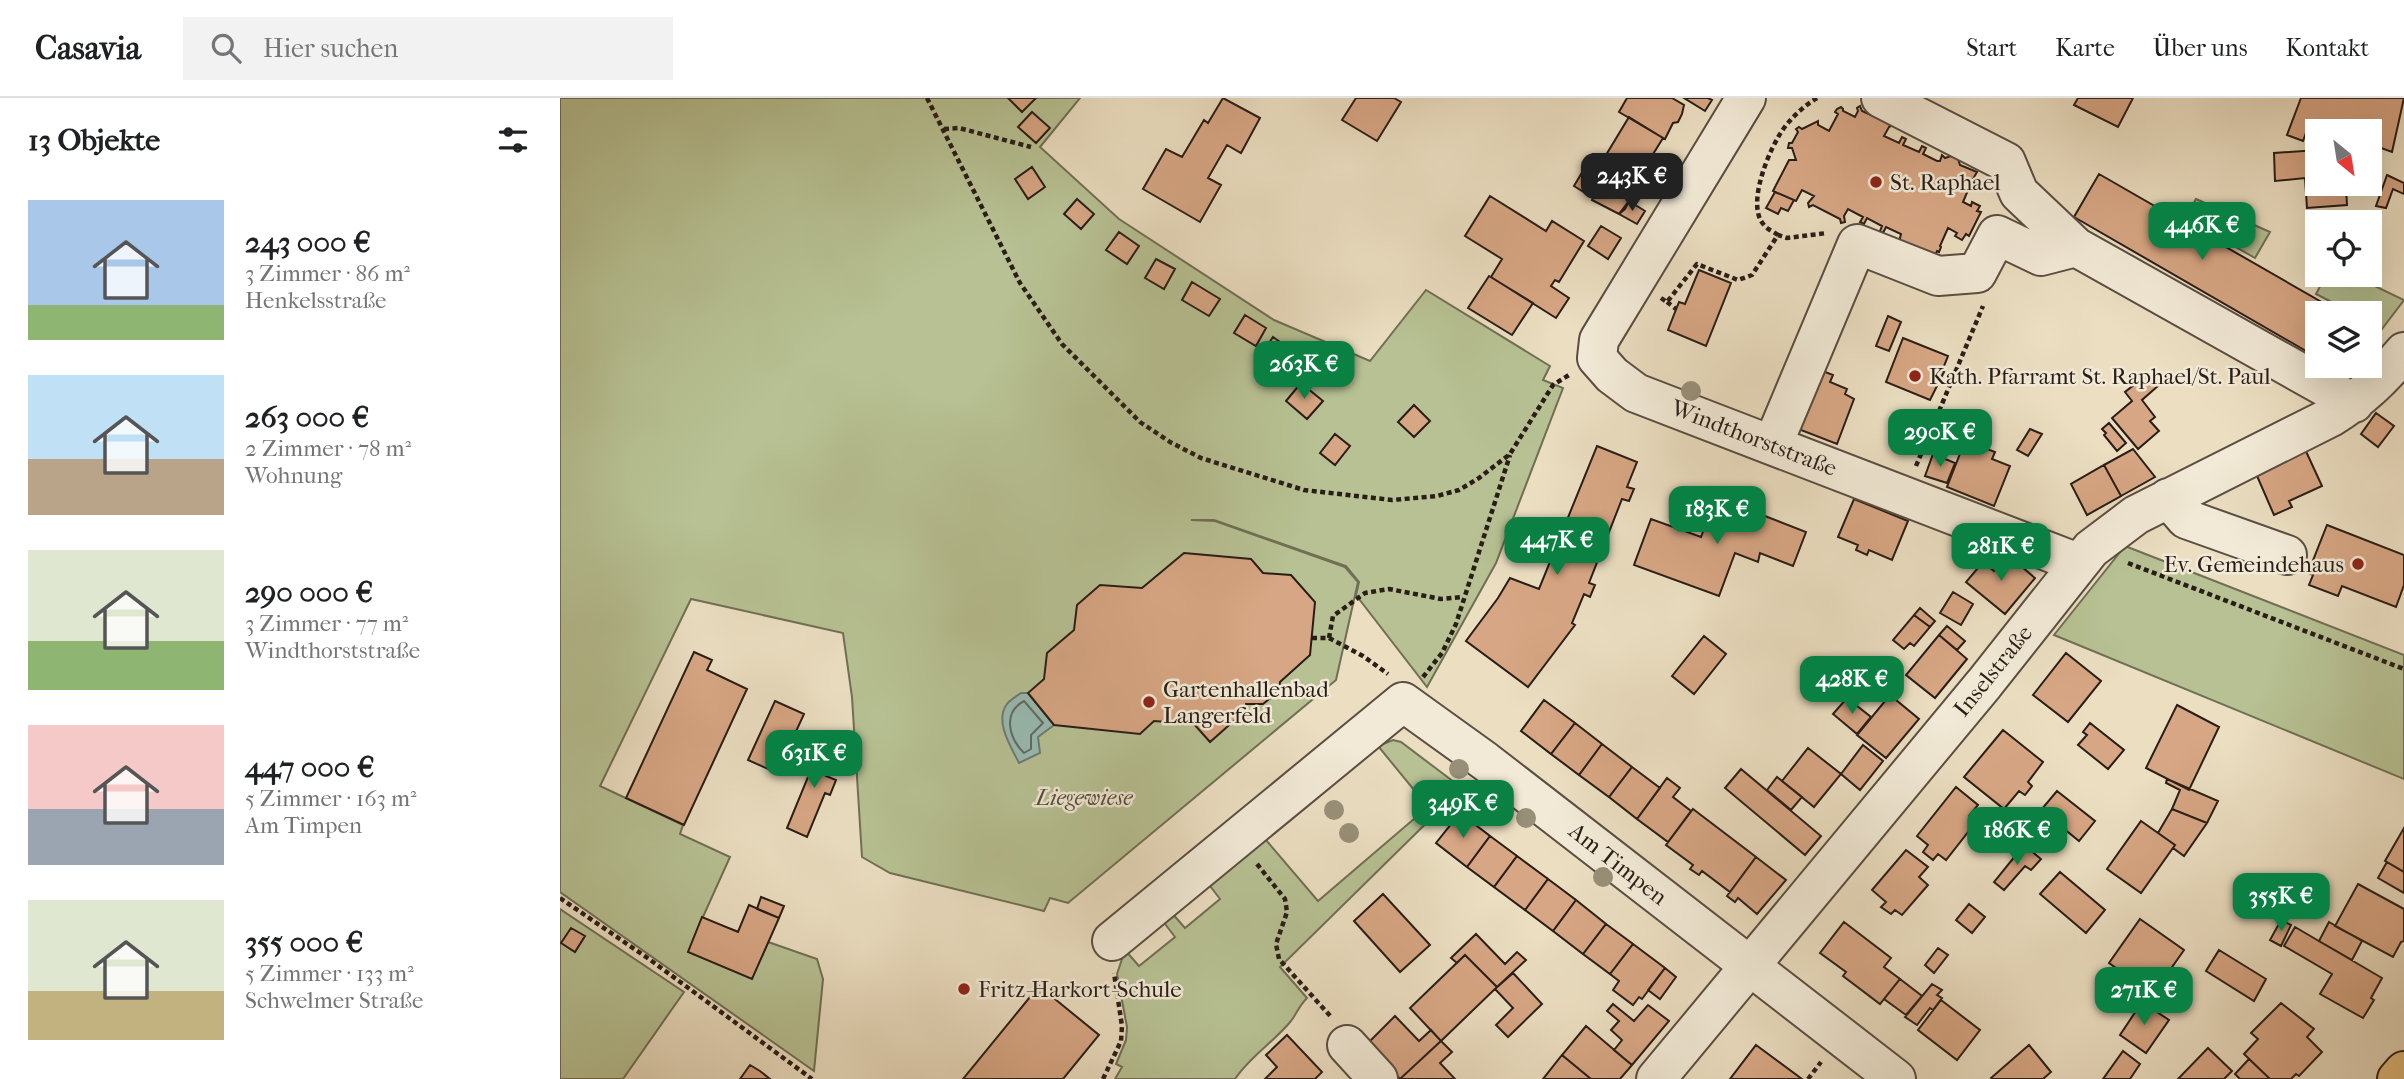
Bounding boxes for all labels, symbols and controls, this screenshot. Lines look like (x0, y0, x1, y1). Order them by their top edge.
search box (183, 17, 673, 80)
text: Casavia (35, 29, 141, 68)
icon: search (207, 29, 245, 67)
text: Hier suchen (263, 33, 398, 64)
text: Start (1966, 34, 2017, 62)
text: Karte (2055, 34, 2115, 62)
text: Über uns (2153, 34, 2248, 62)
text: Kontakt (2286, 34, 2369, 62)
north arrow (2305, 119, 2382, 196)
map controls (2305, 119, 2382, 378)
icon: filters (494, 121, 532, 159)
text: 13 Objekte (28, 123, 160, 158)
pin: 243K € (1575, 153, 1689, 213)
text: 243K € (1597, 162, 1667, 189)
place label: St. Raphael (1890, 169, 2001, 196)
marker: St. Raphael (1868, 174, 1884, 190)
pin: 446K € (2145, 202, 2259, 262)
button: locate (2305, 210, 2382, 287)
text: 446K € (2164, 211, 2240, 238)
text: 243 000 € (245, 225, 371, 260)
icon: home (84, 228, 168, 312)
text: 3 Zimmer · 86 m² (245, 260, 410, 287)
text: Henkelsstraße (245, 287, 386, 314)
button: layers (2305, 301, 2382, 378)
pin: 263K € (1247, 342, 1361, 401)
text: 263K € (1269, 350, 1339, 377)
place label: Kath. Pfarramt St. Raphael/St. Paul (1929, 363, 2271, 390)
marker: Kath. Pfarramt St. Raphael/St. Paul (1907, 368, 1923, 384)
street label: Windthorststraße (1666, 394, 1841, 482)
text: 263 000 € (245, 400, 369, 435)
icon: home (84, 403, 168, 487)
pin: 290K € (1883, 410, 1997, 469)
text: 290K € (1904, 418, 1976, 445)
text: 2 Zimmer · 78 m² (245, 435, 411, 462)
text: Wohnung (245, 462, 342, 489)
pin: 183K € (1660, 486, 1774, 546)
text: 183K € (1685, 495, 1749, 522)
pin: 447K € (1500, 518, 1614, 577)
pin: 281K € (1944, 524, 2058, 583)
text: 447K € (1520, 526, 1594, 553)
text: 281K € (1968, 532, 2034, 559)
place label: Ev. Gemeindehaus (2163, 551, 2344, 578)
marker: Ev. Gemeindehaus (2350, 556, 2366, 572)
text: 290 000 € (245, 575, 373, 610)
icon: home (84, 578, 168, 662)
text: 3 Zimmer · 77 m² (245, 610, 408, 637)
street label: Inselstraße (1948, 620, 2038, 722)
text: Windthorststraße (245, 637, 420, 664)
pin: 428K € (1795, 656, 1909, 716)
text: 428K € (1816, 665, 1888, 692)
place label: Gartenhallenbad Langerfeld (1163, 676, 1329, 729)
marker: Gartenhallenbad Langerfeld (1141, 694, 1157, 710)
pin: 631K € (757, 730, 871, 790)
text: 631K € (781, 739, 847, 766)
text: 447 000 € (245, 750, 375, 785)
icon: home (84, 753, 168, 837)
pin: 349K € (1406, 780, 1520, 840)
park label: Liegewiese (1034, 784, 1133, 811)
text: 5 Zimmer · 163 m² (245, 785, 417, 812)
text: 349K € (1428, 789, 1498, 816)
pin: 186K € (1960, 808, 2074, 867)
text: Am Timpen (245, 812, 362, 839)
text: 186K € (1983, 816, 2051, 843)
street label: Am Timpen (1563, 817, 1673, 911)
pin: 355K € (2224, 874, 2338, 933)
text: 355K € (2249, 882, 2313, 909)
text: 355 000 € (245, 925, 363, 960)
icon: home (84, 928, 168, 1012)
text: 5 Zimmer · 133 m² (245, 960, 414, 987)
pin: 271K € (2087, 968, 2201, 1027)
place label: Fritz-Harkort-Schule (978, 976, 1182, 1003)
text: 271K € (2111, 976, 2177, 1003)
marker: Fritz-Harkort-Schule (956, 981, 972, 997)
text: Schwelmer Straße (245, 987, 423, 1014)

